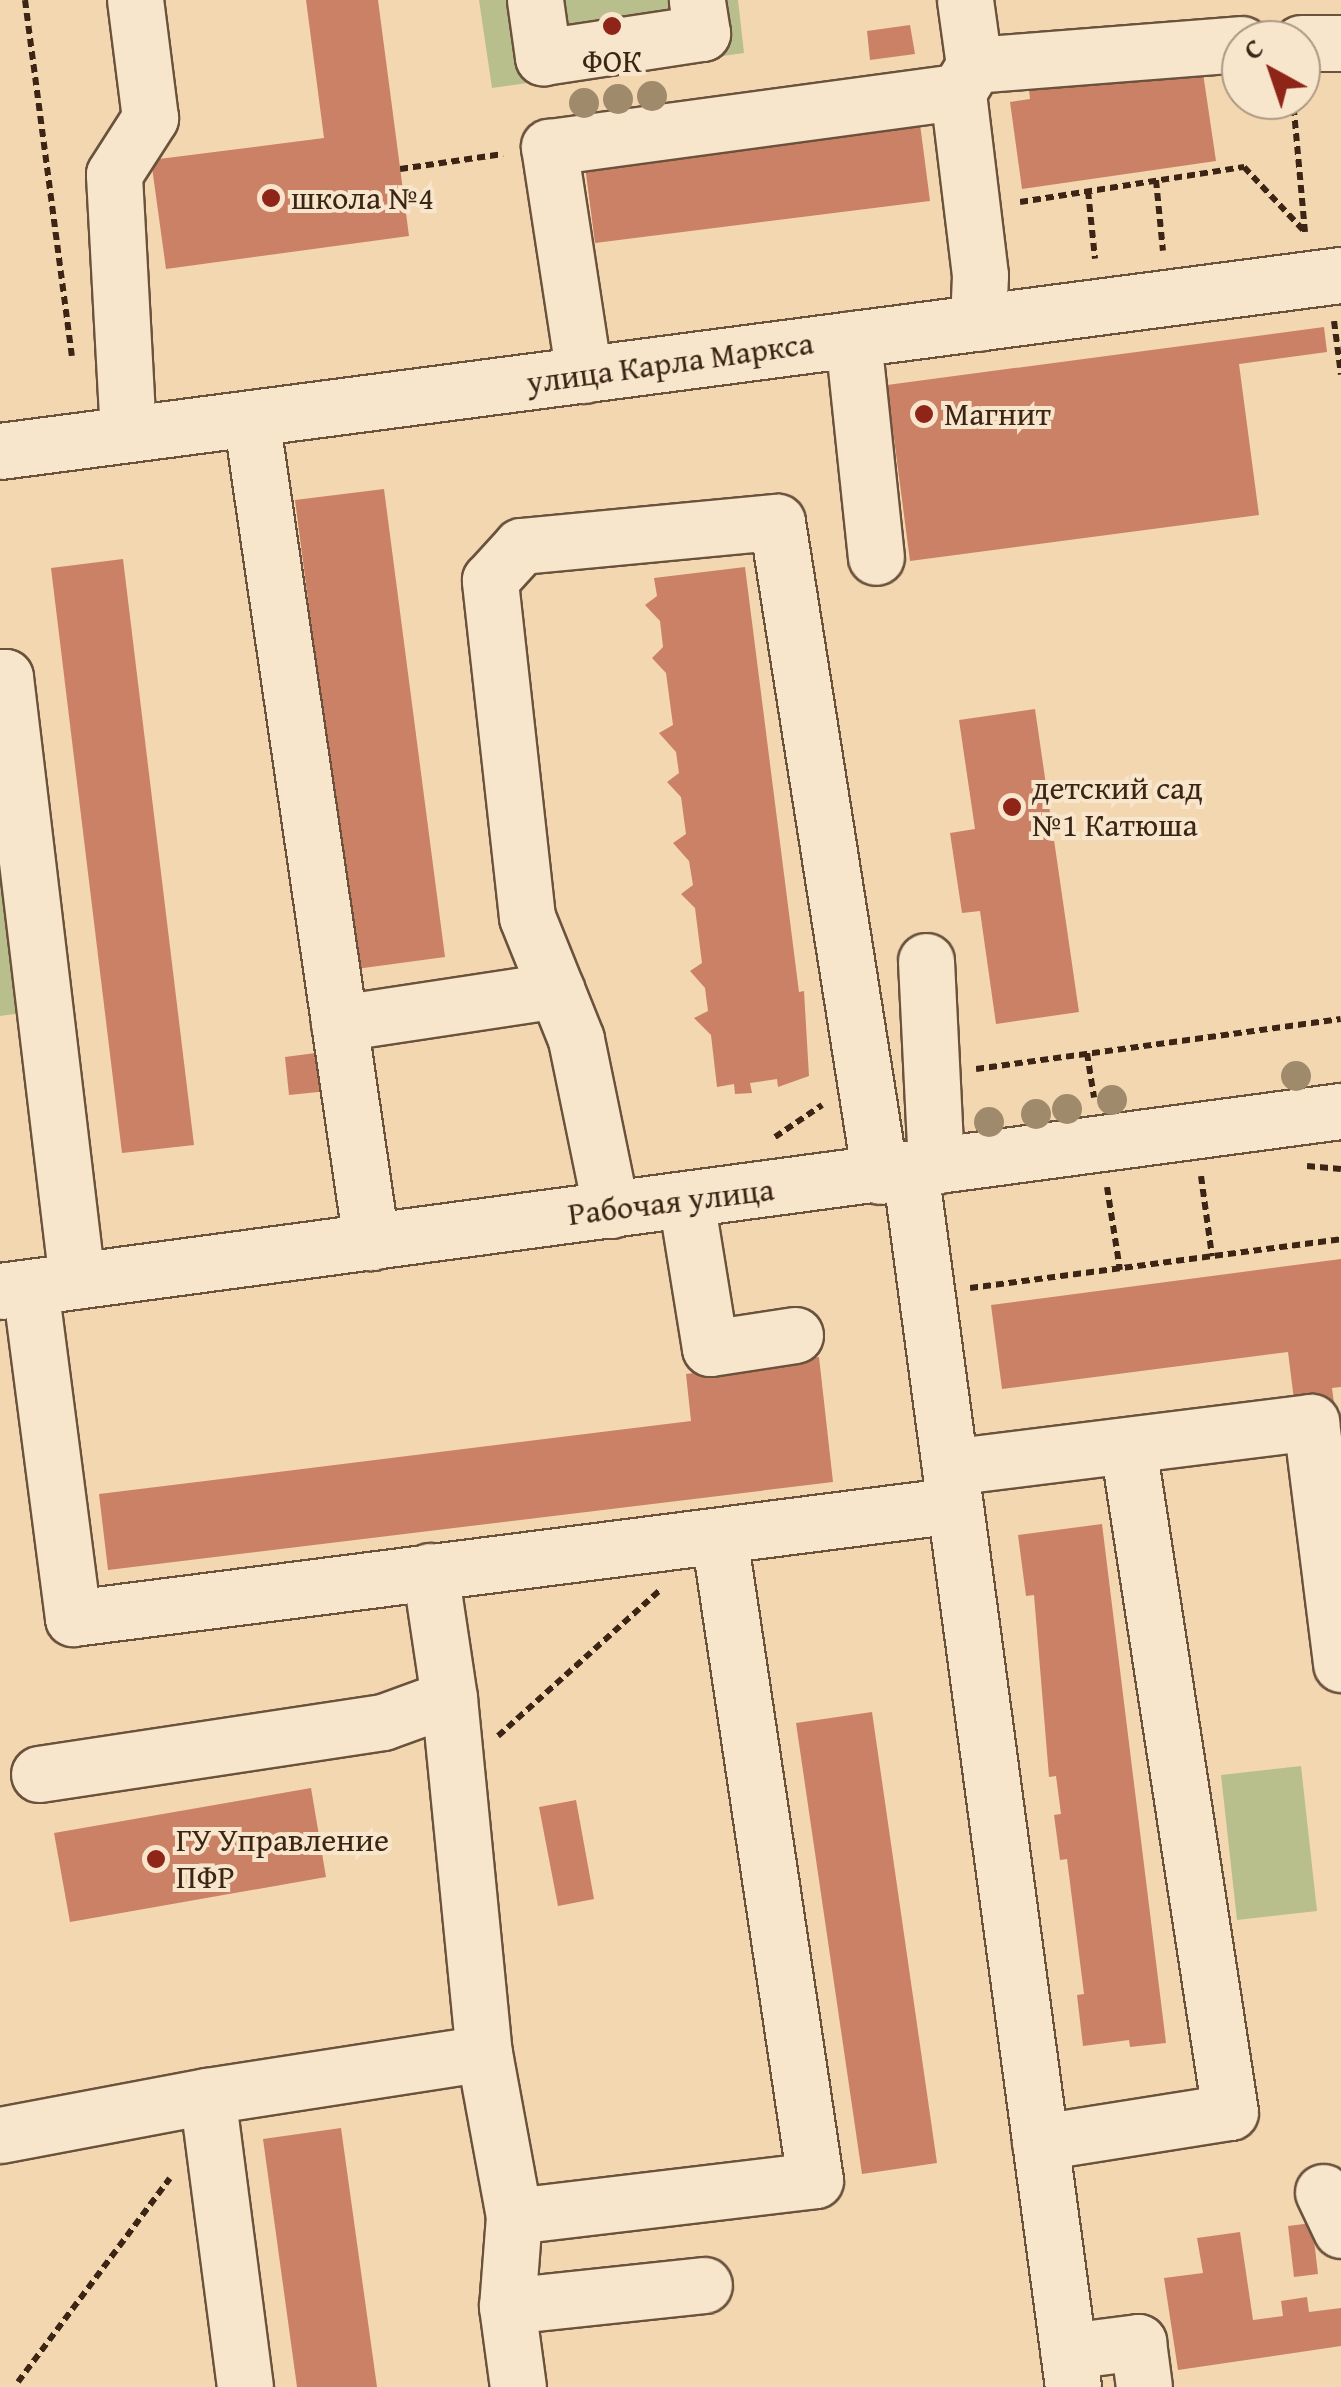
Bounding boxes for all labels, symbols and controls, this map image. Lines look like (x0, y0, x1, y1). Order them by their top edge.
marker: ФОК (601, 15, 623, 37)
north arrow (1221, 20, 1321, 120)
text: С (1233, 27, 1272, 69)
place label: ФОК (582, 42, 642, 80)
place label: школа №4 (291, 179, 434, 217)
marker: школа №4 (260, 187, 282, 209)
street label: улица Карла Маркса (524, 324, 816, 402)
place label: Магнит (944, 395, 1051, 433)
marker: Магнит (913, 403, 935, 425)
place label: детский сад №1 Катюша (1032, 770, 1203, 845)
marker: детский сад №1 Катюша (1001, 796, 1023, 818)
street label: Рабочая улица (566, 1170, 776, 1234)
place label: ГУ Управление ПФР (176, 1822, 389, 1897)
marker: ГУ Управление ПФР (145, 1848, 167, 1870)

